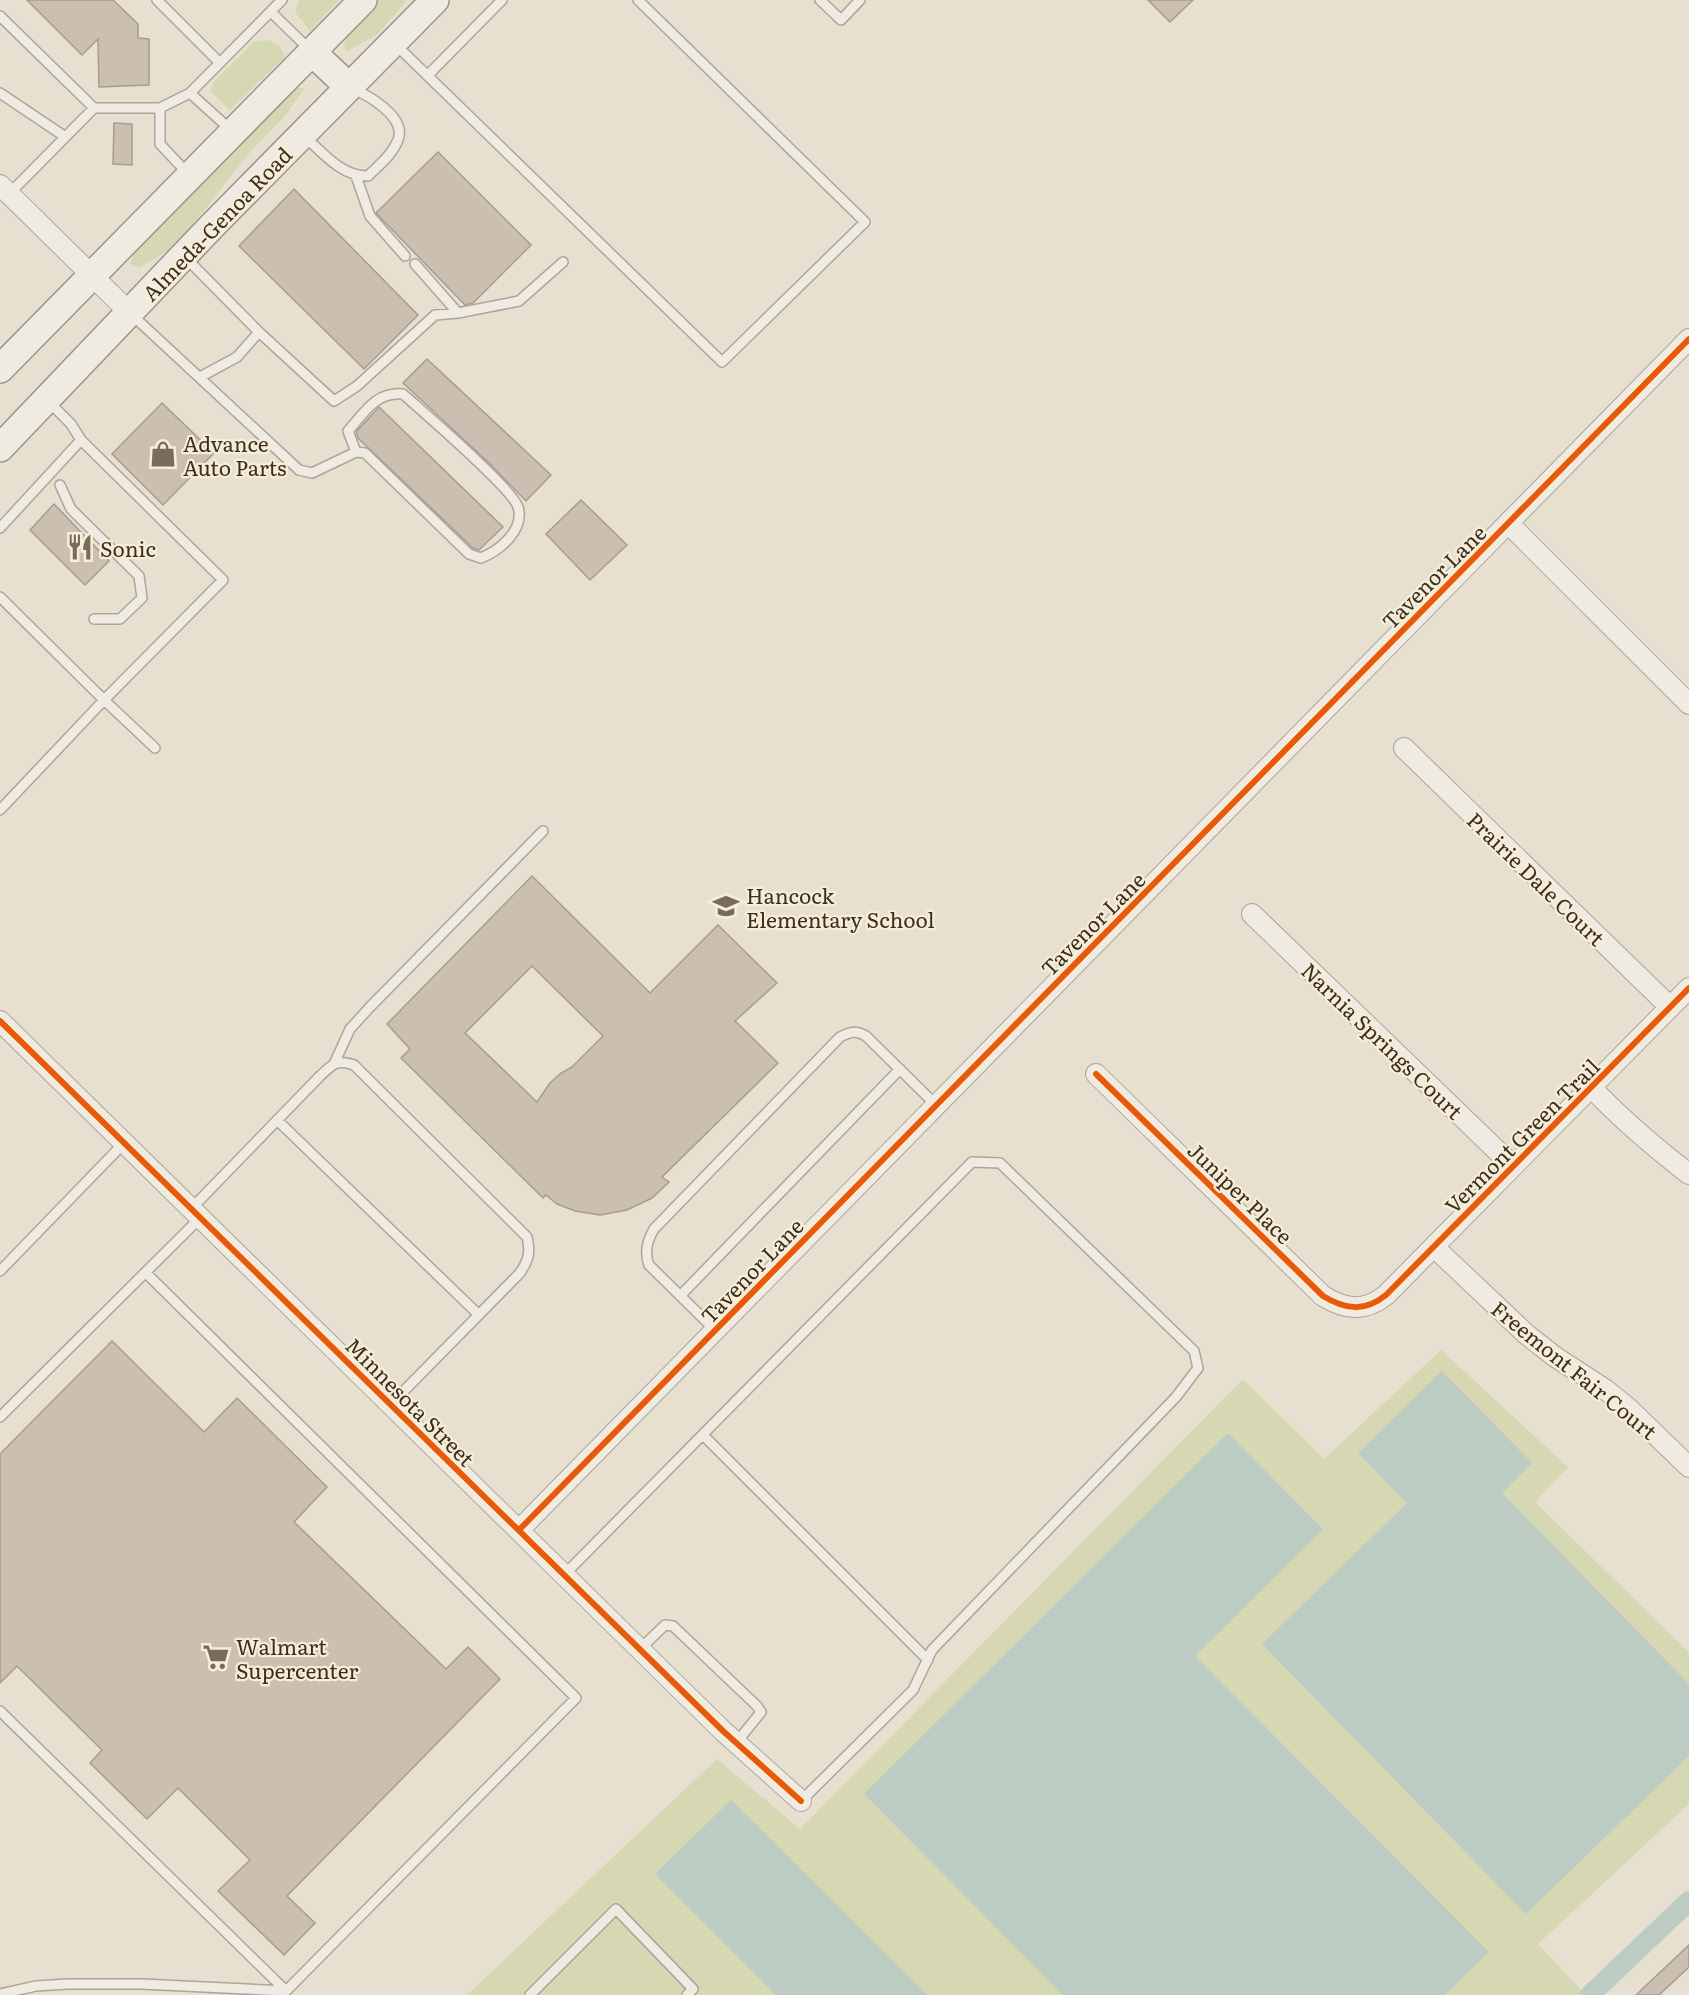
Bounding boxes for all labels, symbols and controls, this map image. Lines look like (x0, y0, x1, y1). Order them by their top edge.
street label: Almeda-Genoa Road (134, 139, 298, 307)
place label: Advance Auto Parts (183, 427, 286, 482)
shop icon: Advance Auto Parts (148, 439, 178, 469)
street label: Tavenor Lane (1374, 517, 1492, 635)
restaurant icon: Sonic (65, 532, 95, 562)
place label: Sonic (100, 532, 156, 563)
street label: Prairie Dale Court (1461, 804, 1613, 952)
street label: Tavenor Lane (1033, 864, 1151, 982)
place label: Hancock Elementary School (746, 879, 935, 934)
school or university icon: Hancock Elementary School (711, 891, 741, 921)
street label: Narnia Springs Court (1295, 955, 1471, 1126)
street label: Vermont Green Trail (1437, 1051, 1605, 1219)
street label: Juniper Place (1182, 1134, 1300, 1250)
street label: Tavenor Lane (693, 1210, 810, 1330)
street label: Freemont Fair Court (1485, 1292, 1665, 1446)
street label: Minnesota Street (339, 1329, 483, 1473)
place label: Walmart Supercenter (236, 1630, 358, 1685)
supermarket icon: Walmart Supercenter (201, 1642, 231, 1672)

